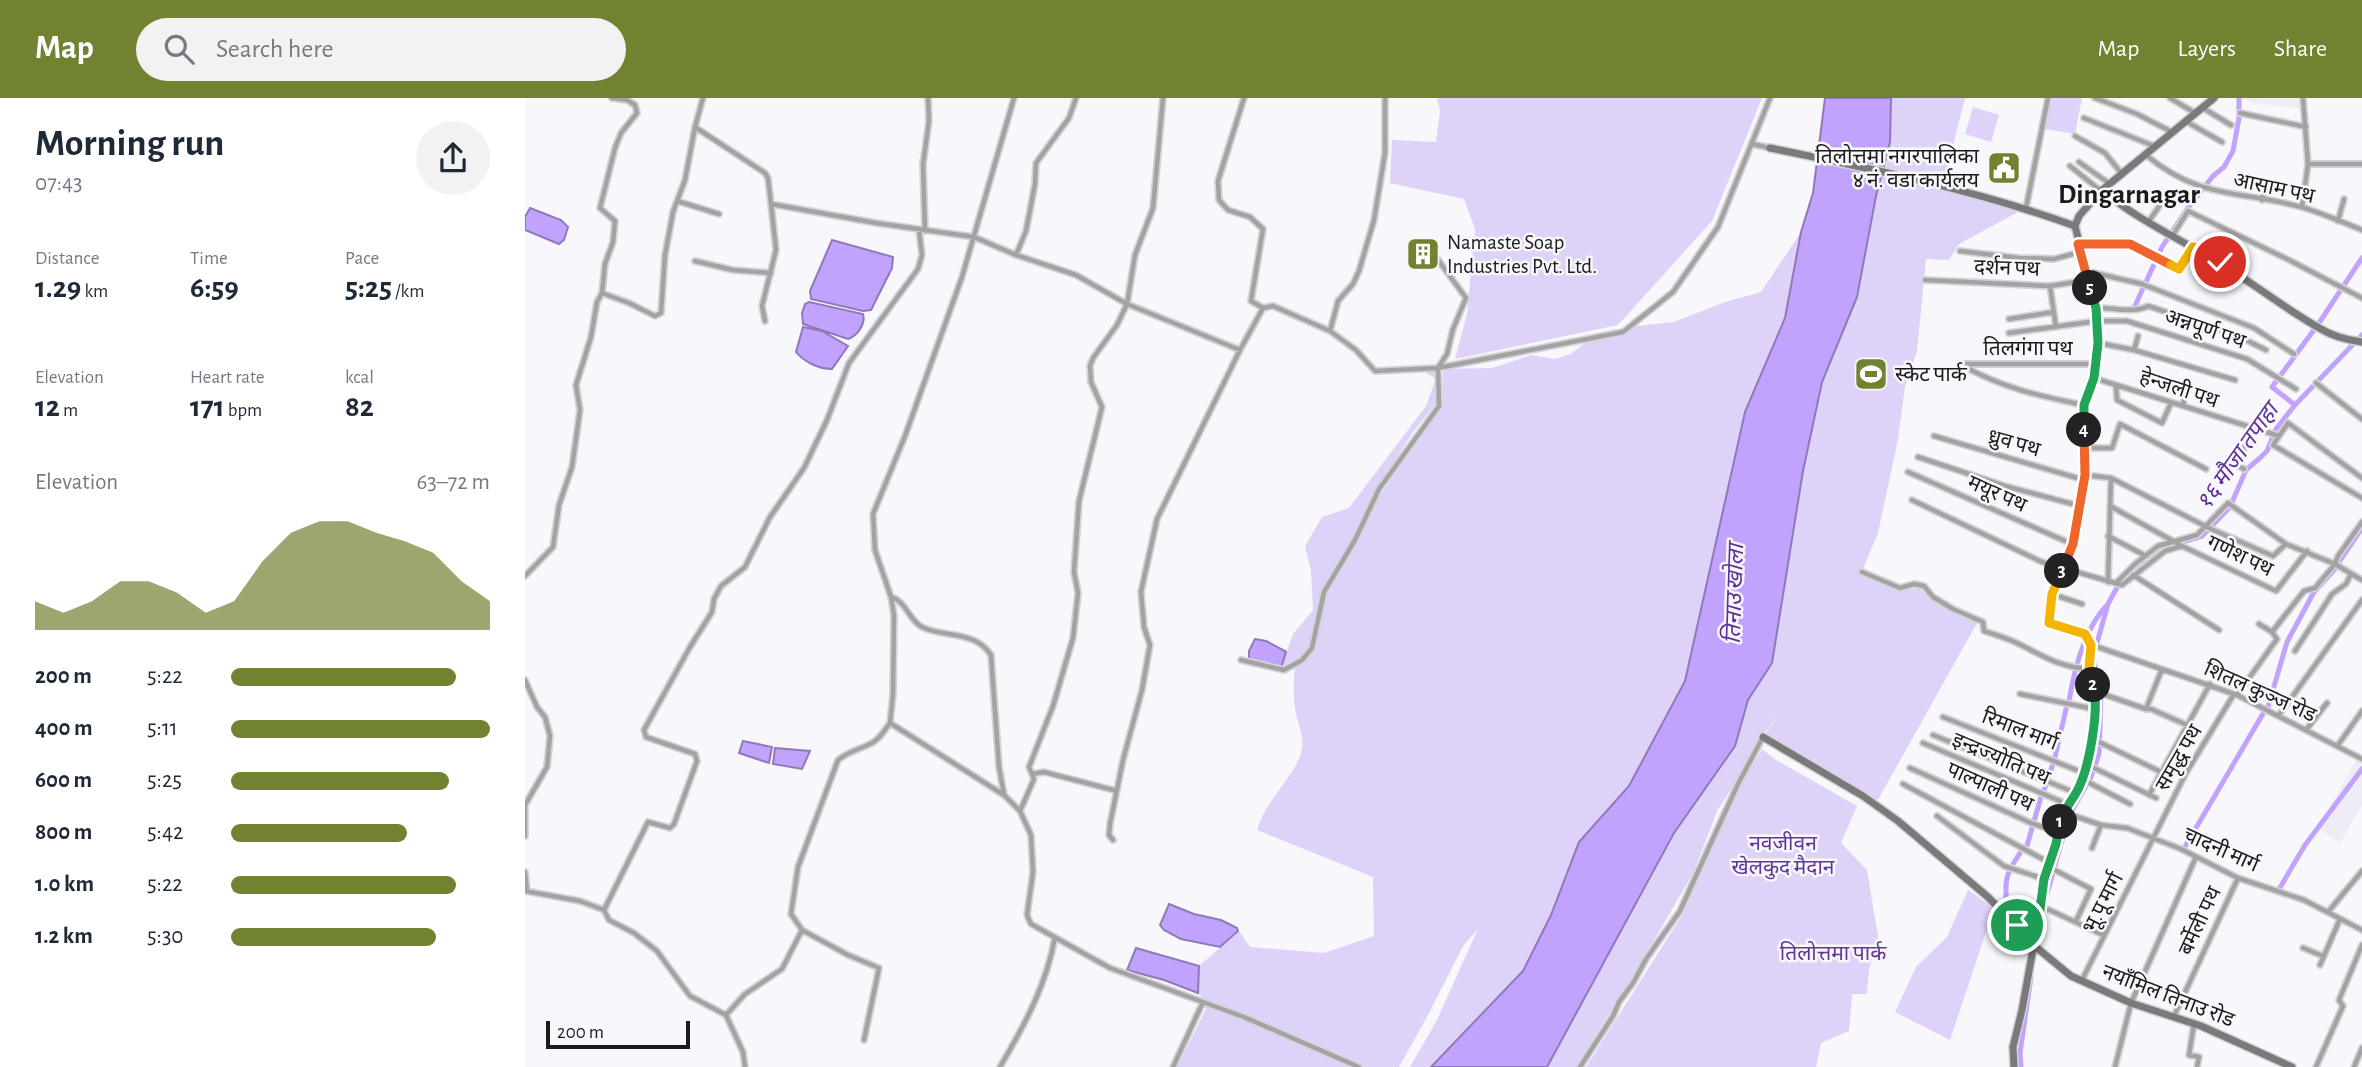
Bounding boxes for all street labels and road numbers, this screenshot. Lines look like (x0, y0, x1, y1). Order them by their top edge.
street label: आसाम पथ (2231, 169, 2317, 207)
street label: दर्शन पथ (1974, 254, 2041, 280)
street label: अन्नपूर्ण पथ (2161, 304, 2249, 355)
street label: तिलगंगा पथ (1983, 336, 2073, 359)
street label: हेन्जली पथ (2137, 365, 2222, 412)
street label: ध्रुव पथ (1985, 426, 2043, 463)
street label: मयूर पथ (1964, 472, 2030, 518)
street label: गणेश पथ (2204, 530, 2278, 581)
street label: शितल कुञ्ज रोड (2200, 656, 2321, 728)
street label: रिमाल मार्ग (1979, 704, 2063, 754)
street label: समृद्ध पथ (2152, 721, 2208, 796)
street label: इन्द्रज्योति पथ (1949, 727, 2054, 789)
street label: पाल्पाली पथ (1944, 757, 2038, 816)
street label: चादनी मार्ग (2180, 822, 2264, 876)
street label: भू.पू मार्ग (2077, 867, 2129, 938)
street label: बर्मेली पथ (2173, 882, 2225, 959)
street label: नयाँमिल तिनाउ रोड (2099, 959, 2238, 1031)

